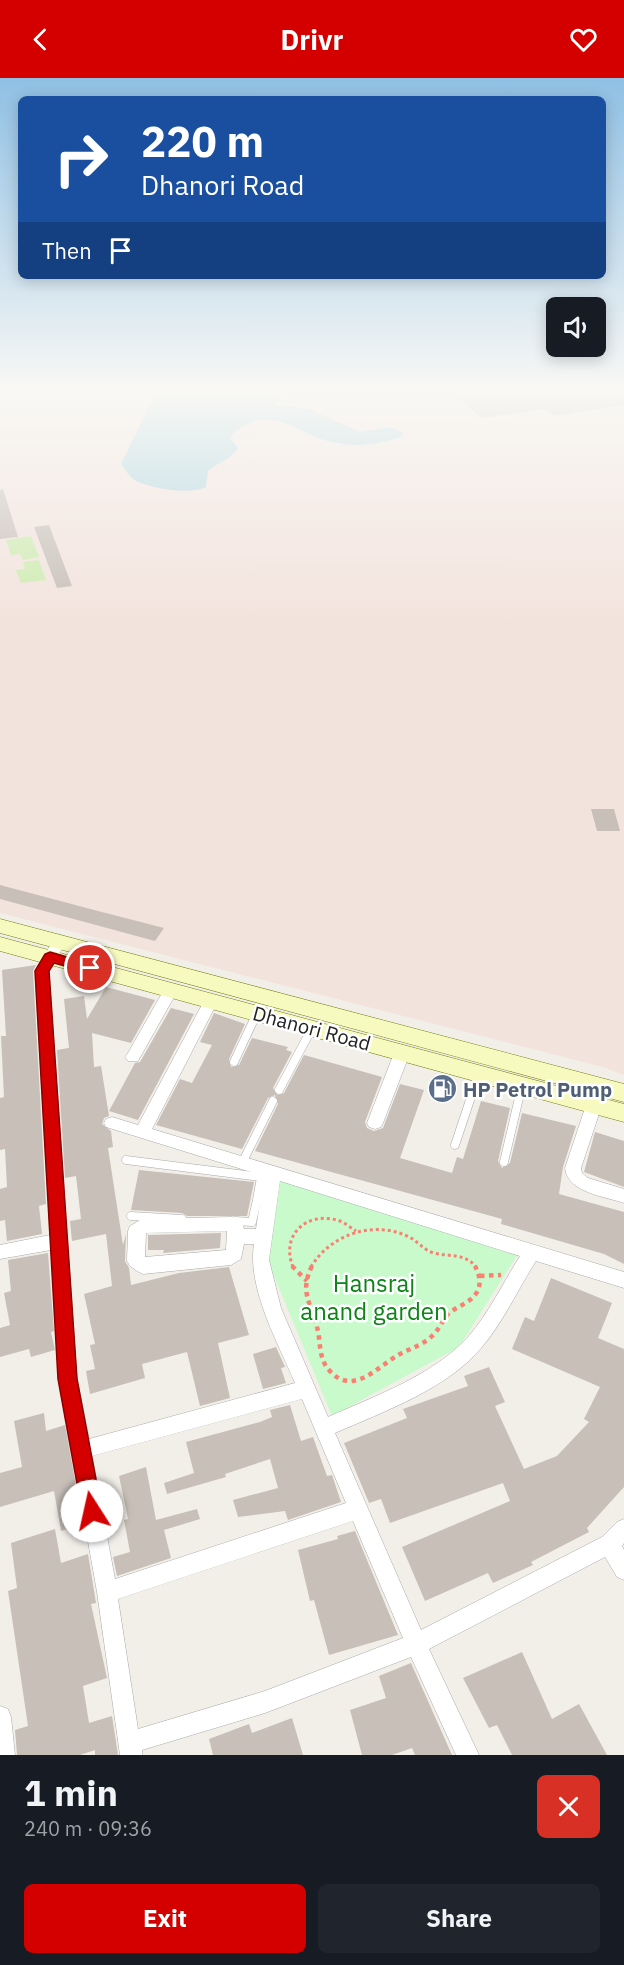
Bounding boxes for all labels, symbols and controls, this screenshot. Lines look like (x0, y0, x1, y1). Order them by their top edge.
text: Drivr (281, 22, 343, 57)
icon: back (24, 23, 57, 56)
icon: heart (567, 23, 600, 56)
text: 220 m (141, 114, 264, 169)
icon: right (42, 120, 120, 198)
text: Dhanori Road (141, 167, 304, 202)
icon: arrive (104, 234, 137, 267)
text: Then (42, 236, 92, 265)
map controls (546, 297, 606, 357)
button: sound (546, 297, 606, 357)
pin (64, 942, 115, 993)
icon: arrive (73, 951, 106, 984)
street label: Dhanori Road (250, 999, 374, 1057)
fuel station icon: HP Petrol Pump (426, 1073, 458, 1105)
place label: HP Petrol Pump (463, 1076, 612, 1103)
park label: Hansraj anand garden (300, 1267, 448, 1327)
position arrow (60, 1479, 124, 1543)
text: 1 min (24, 1769, 118, 1816)
button: close (537, 1775, 600, 1838)
text: 240 m · 09:36 (24, 1815, 152, 1842)
button: Exit (24, 1884, 306, 1953)
button: Share (318, 1884, 600, 1953)

